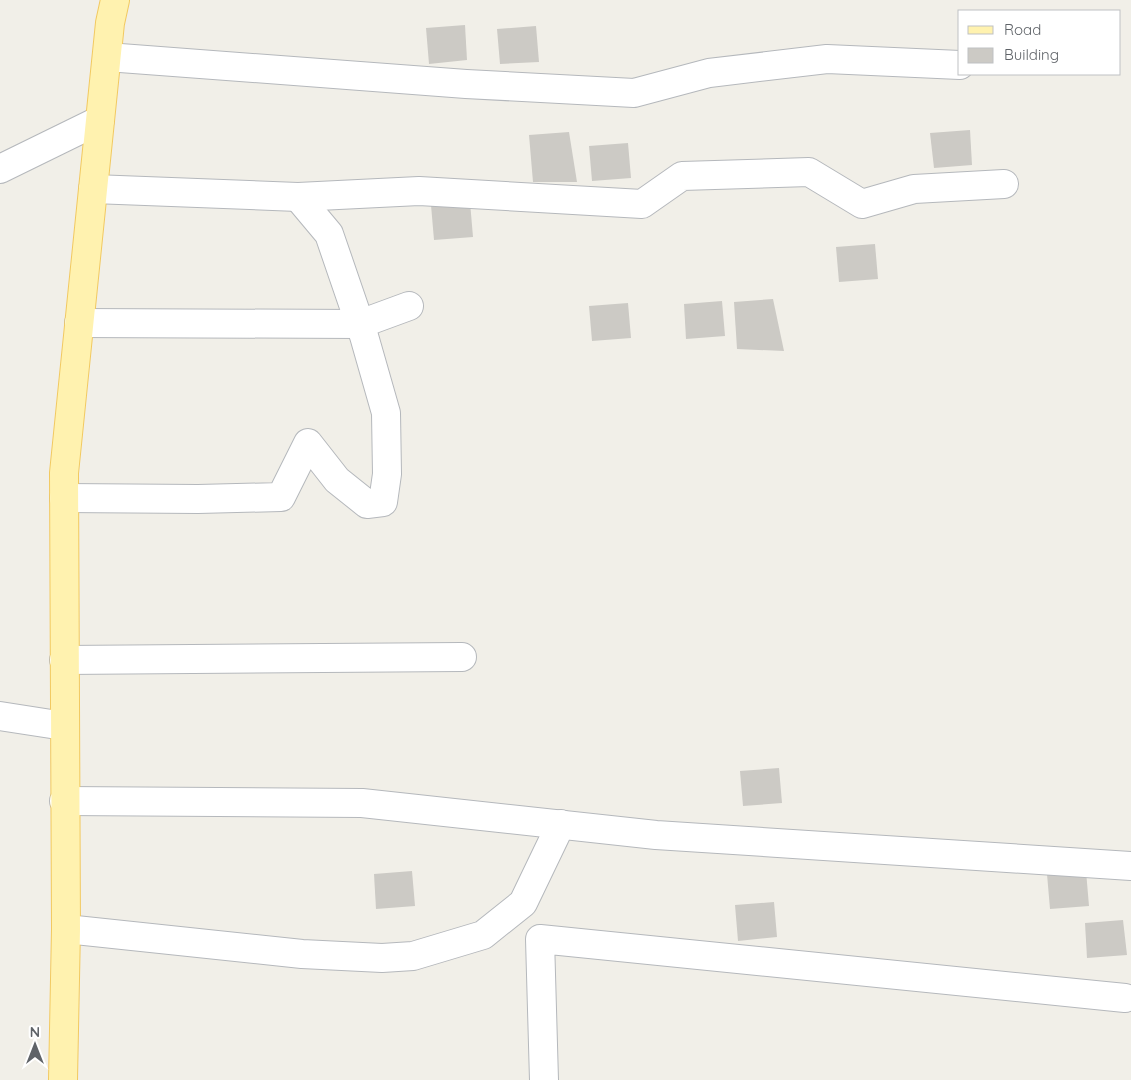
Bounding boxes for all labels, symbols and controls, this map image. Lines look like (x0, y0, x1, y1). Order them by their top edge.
legend (958, 10, 1121, 75)
text: Road (1004, 20, 1041, 39)
text: Building (1004, 45, 1059, 64)
north arrow (10, 1020, 60, 1070)
text: N (30, 1023, 40, 1041)

